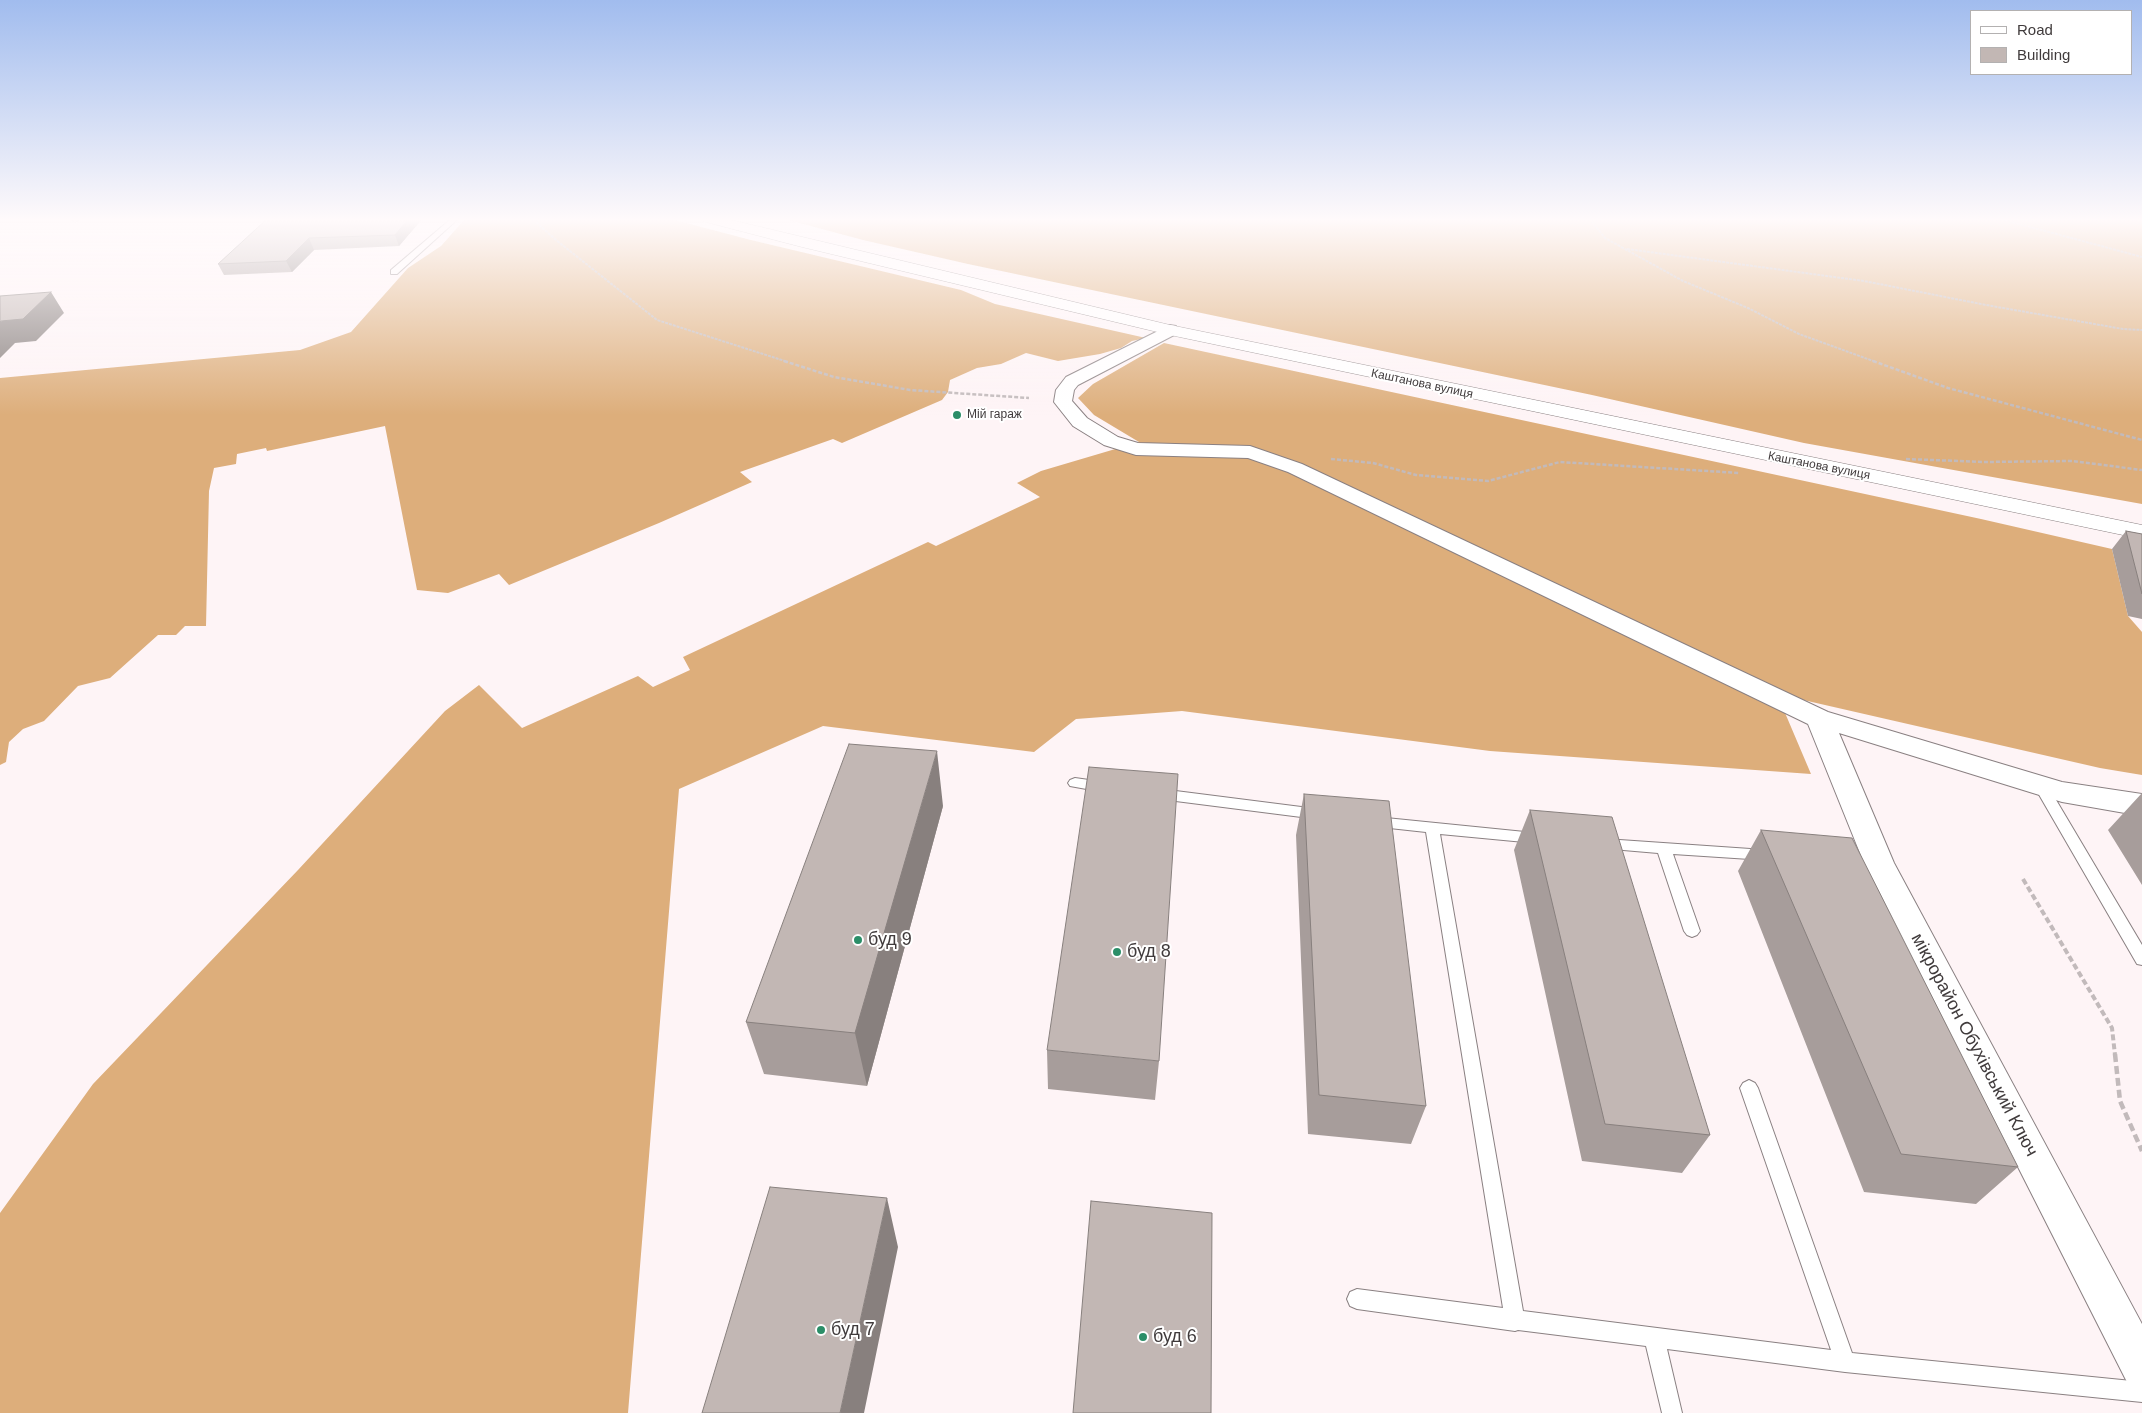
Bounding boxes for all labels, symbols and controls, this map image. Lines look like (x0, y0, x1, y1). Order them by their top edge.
legend (1970, 10, 2132, 75)
text: Road (2017, 21, 2053, 38)
text: Building (2017, 46, 2070, 63)
street label: Каштанова вулиця (1370, 366, 1474, 402)
place label: Мій гараж (967, 408, 1022, 422)
marker: Мій гараж (951, 409, 963, 421)
street label: Каштанова вулиця (1767, 449, 1871, 483)
place label: буд 9 (868, 929, 912, 951)
street label: мікрорайон Обухівський Ключ (1906, 930, 2042, 1160)
marker: буд 9 (852, 934, 864, 946)
place label: буд 8 (1127, 941, 1171, 963)
marker: буд 8 (1111, 946, 1123, 958)
place label: буд 7 (831, 1319, 875, 1341)
marker: буд 7 (815, 1324, 827, 1336)
place label: буд 6 (1153, 1326, 1197, 1348)
marker: буд 6 (1137, 1331, 1149, 1343)

